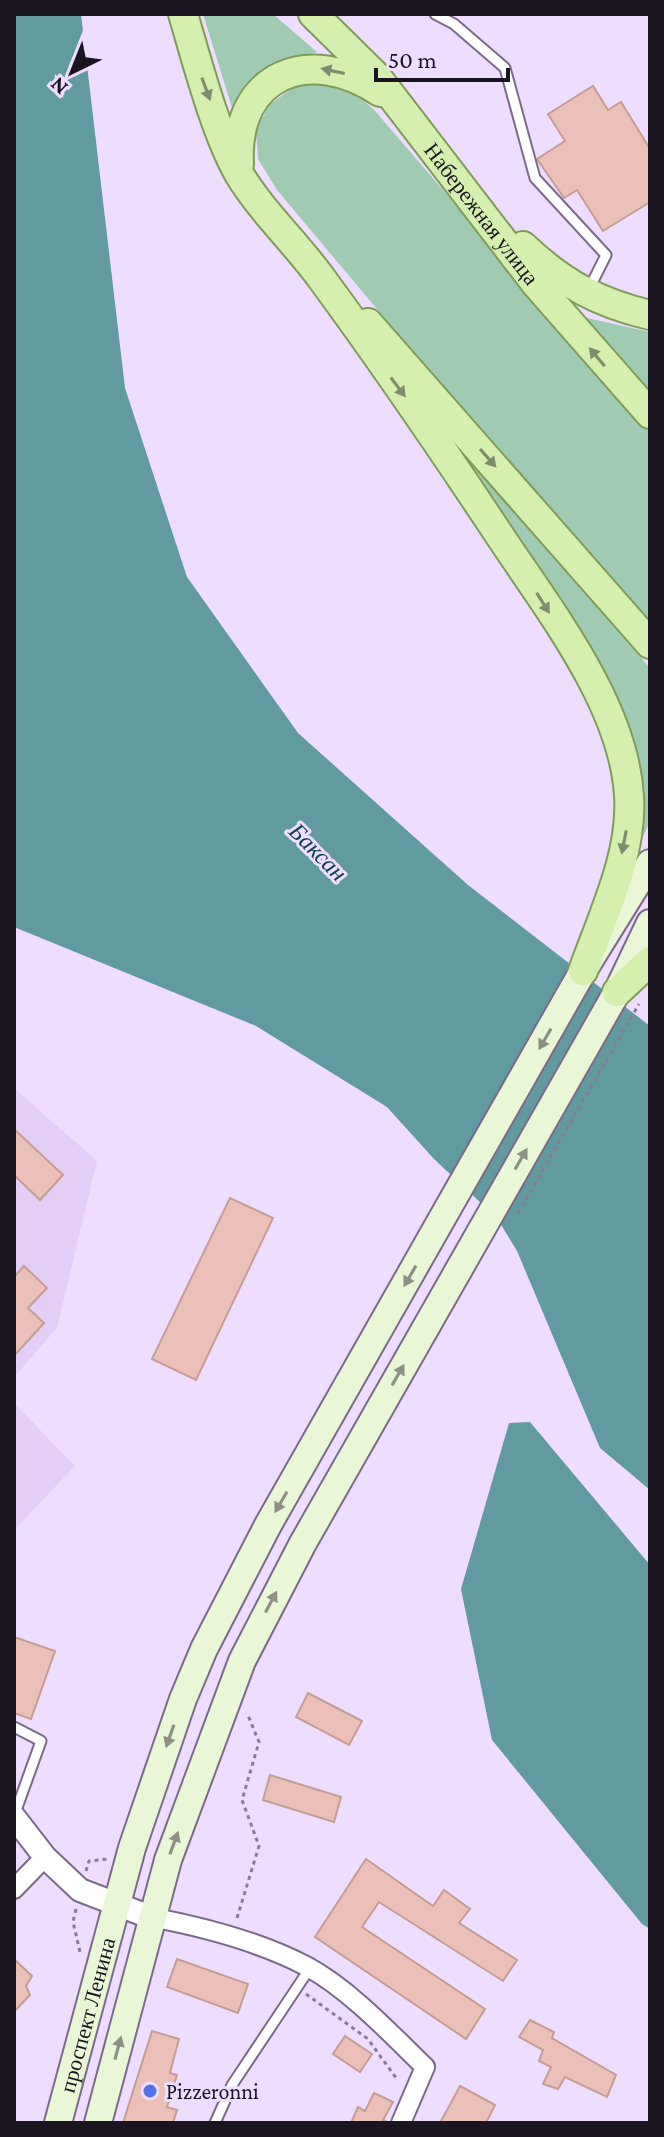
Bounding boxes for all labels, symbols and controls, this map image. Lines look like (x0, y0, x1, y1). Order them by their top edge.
north arrow (32, 32, 112, 112)
scale bar (376, 32, 508, 82)
text: 50 m (388, 46, 437, 73)
one-way arrow (320, 64, 345, 77)
text: N (45, 72, 73, 101)
one-way arrow (200, 77, 212, 101)
street label: Набережная улица (419, 138, 544, 290)
one-way arrow (589, 347, 606, 367)
one-way arrow (390, 377, 405, 398)
one-way arrow (479, 448, 496, 468)
one-way arrow (536, 592, 550, 614)
water label: Баксан (283, 817, 353, 886)
one-way arrow (617, 829, 629, 854)
one-way arrow (538, 1028, 552, 1050)
one-way arrow (514, 1148, 528, 1171)
one-way arrow (403, 1265, 417, 1287)
one-way arrow (391, 1364, 405, 1386)
one-way arrow (274, 1491, 288, 1513)
one-way arrow (264, 1591, 277, 1614)
one-way arrow (163, 1725, 175, 1749)
one-way arrow (168, 1831, 180, 1855)
street label: проспект Ленина (55, 1935, 120, 2095)
one-way arrow (112, 2035, 125, 2059)
place label: Pizzeronni (166, 2079, 259, 2104)
marker: Pizzeronni (141, 2082, 159, 2100)

